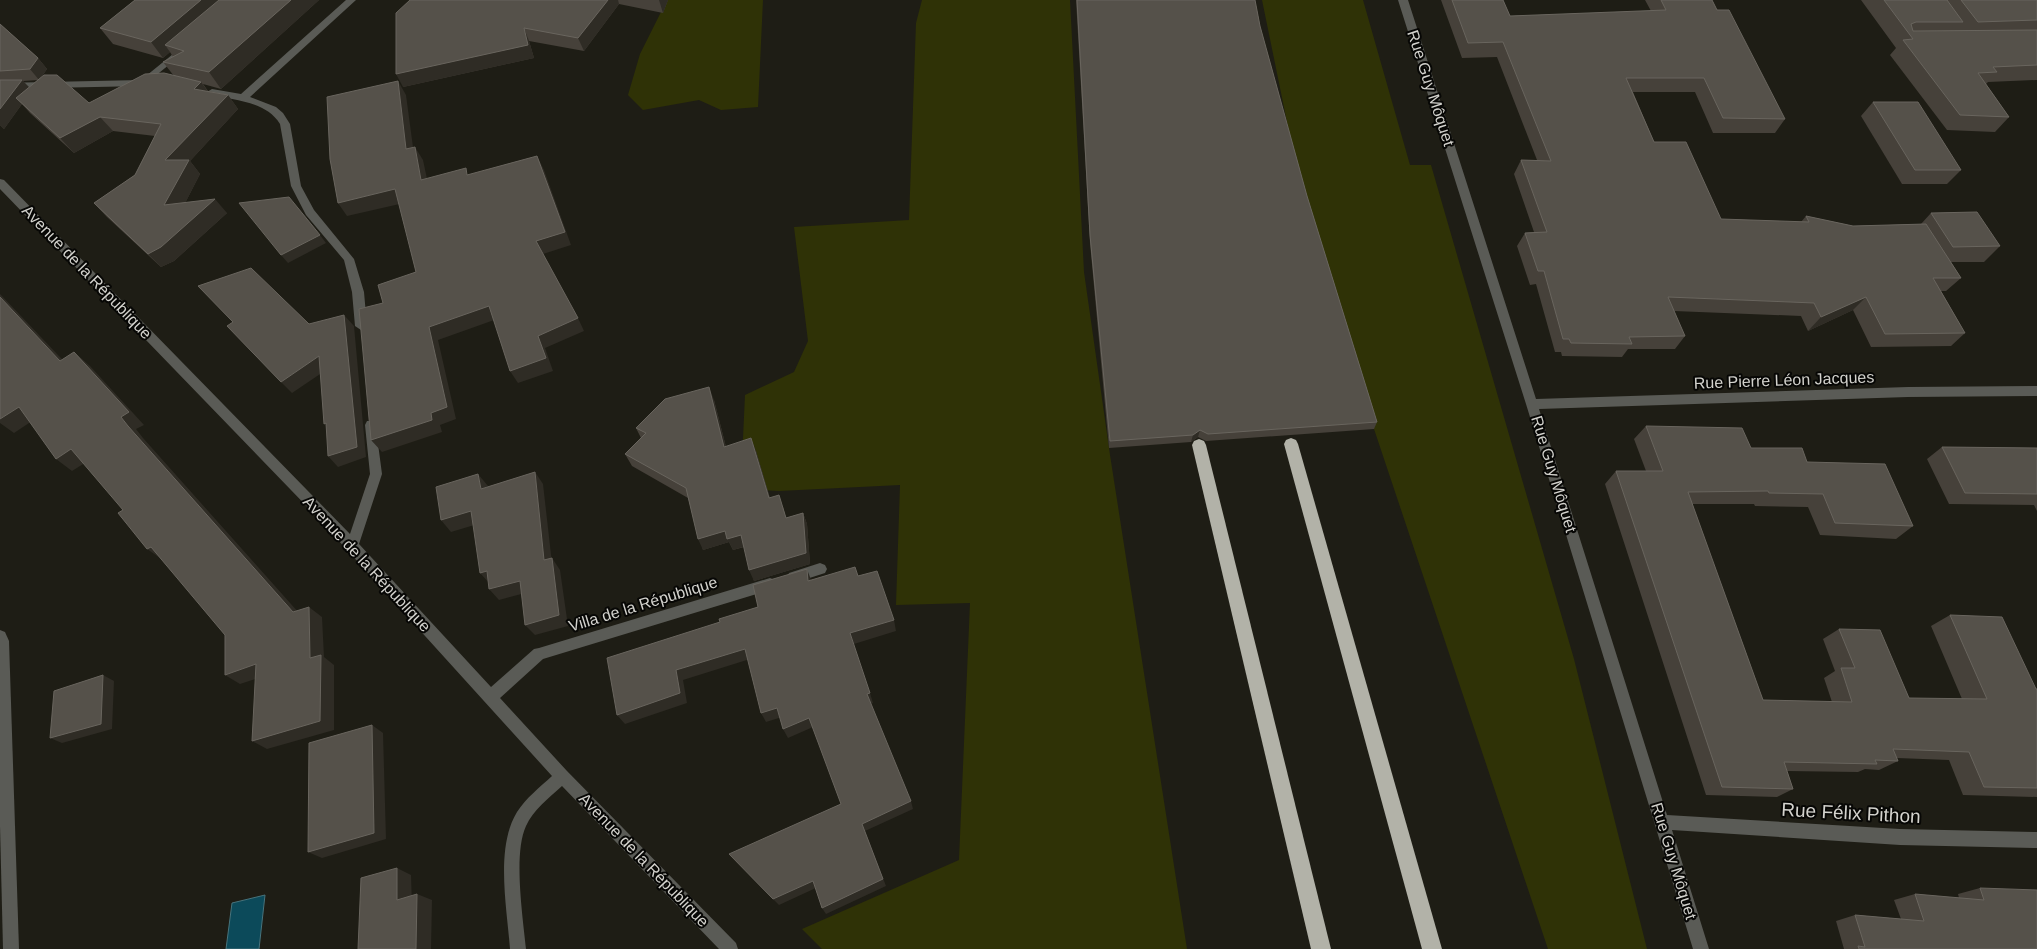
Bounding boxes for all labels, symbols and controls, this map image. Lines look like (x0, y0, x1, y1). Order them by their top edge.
street label: Rue Guy Môquet (1404, 28, 1458, 149)
street label: Avenue de la République (19, 202, 155, 342)
street label: Rue Pierre Léon Jacques (1693, 368, 1875, 392)
street label: Rue Guy Môquet (1528, 414, 1580, 535)
street label: Avenue de la République (300, 493, 434, 635)
street label: Villa de la République (567, 573, 719, 635)
street label: Avenue de la République (576, 790, 712, 930)
street label: Rue Félix Pithon (1781, 799, 1921, 827)
street label: Rue Guy Môquet (1648, 801, 1700, 922)

